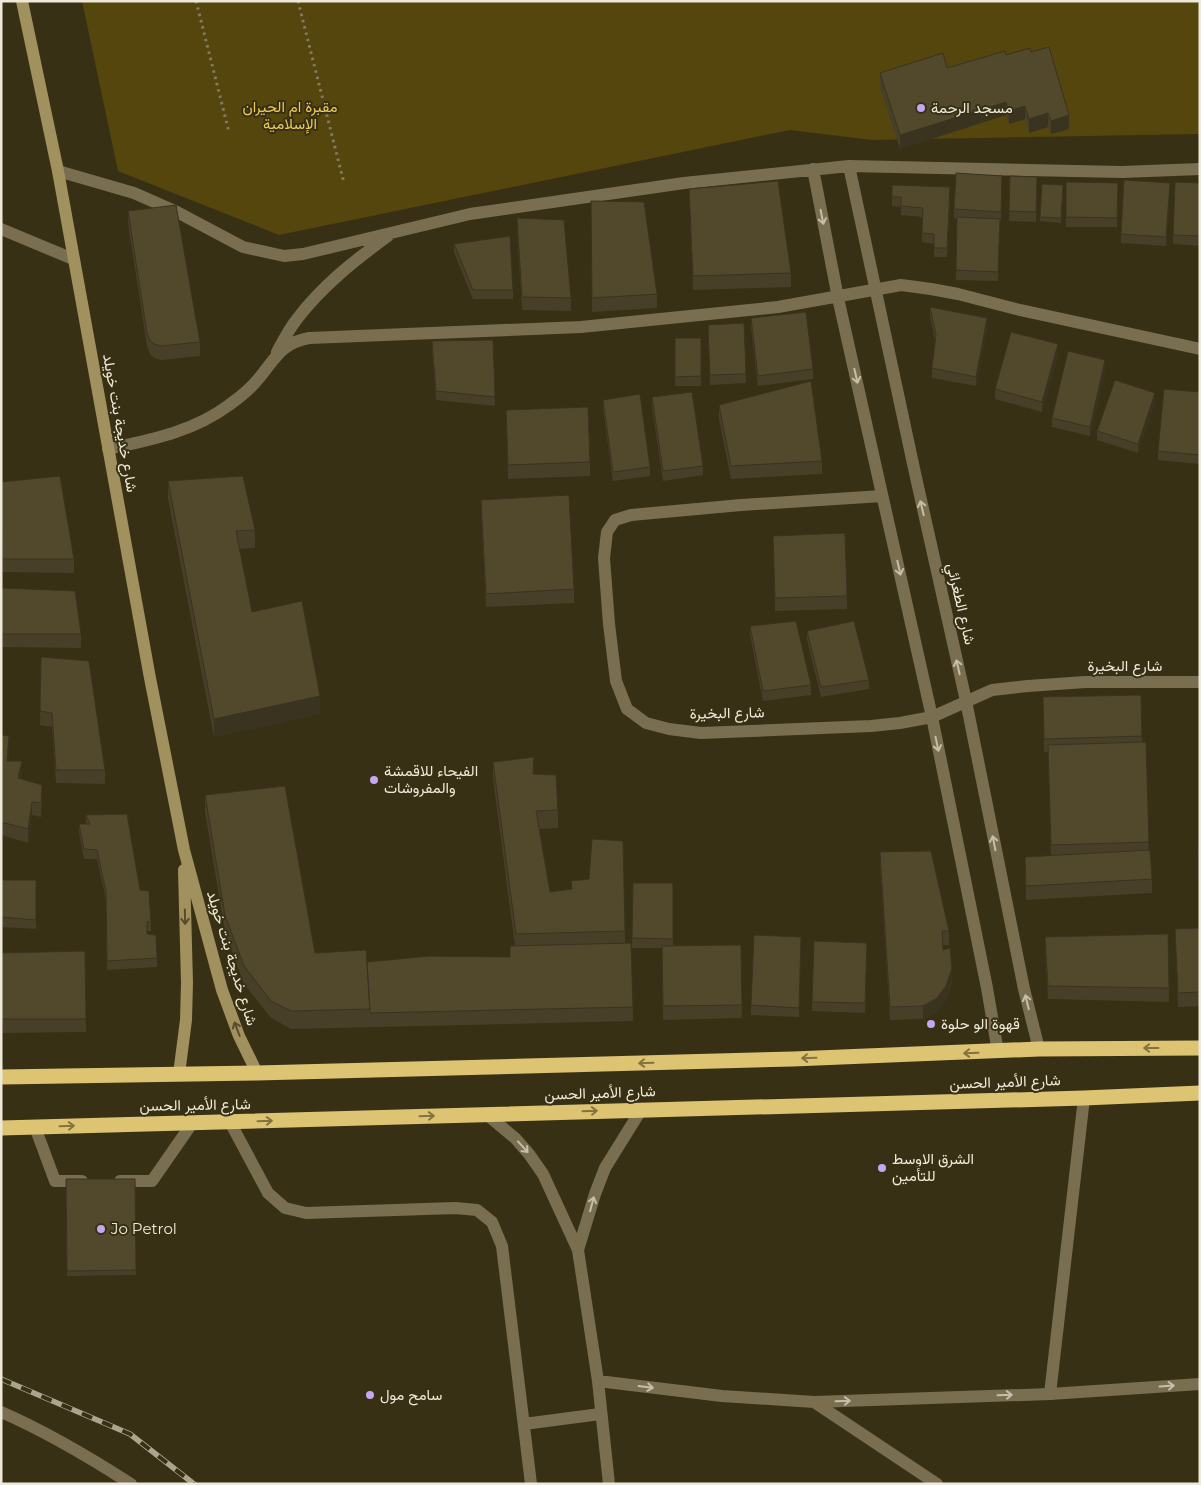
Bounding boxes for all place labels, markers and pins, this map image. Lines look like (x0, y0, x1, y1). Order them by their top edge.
place label: مسجد الرحمة (931, 98, 1013, 117)
marker: مسجد الرحمة (915, 102, 927, 114)
place label: الفيحاء للاقمشة والمفروشات (384, 761, 478, 797)
marker: الفيحاء للاقمشة والمفروشات (368, 774, 380, 786)
place label: قهوة الو حلوة (941, 1014, 1020, 1033)
marker: قهوة الو حلوة (925, 1018, 937, 1030)
place label: الشرق الاوسط للتأمين (892, 1149, 974, 1186)
marker: الشرق الاوسط للتأمين (876, 1162, 888, 1174)
place label: Jo Petrol (110, 1219, 177, 1238)
marker: Jo Petrol (95, 1223, 107, 1235)
place label: سامح مول (380, 1385, 442, 1406)
marker: سامح مول (364, 1389, 376, 1401)

